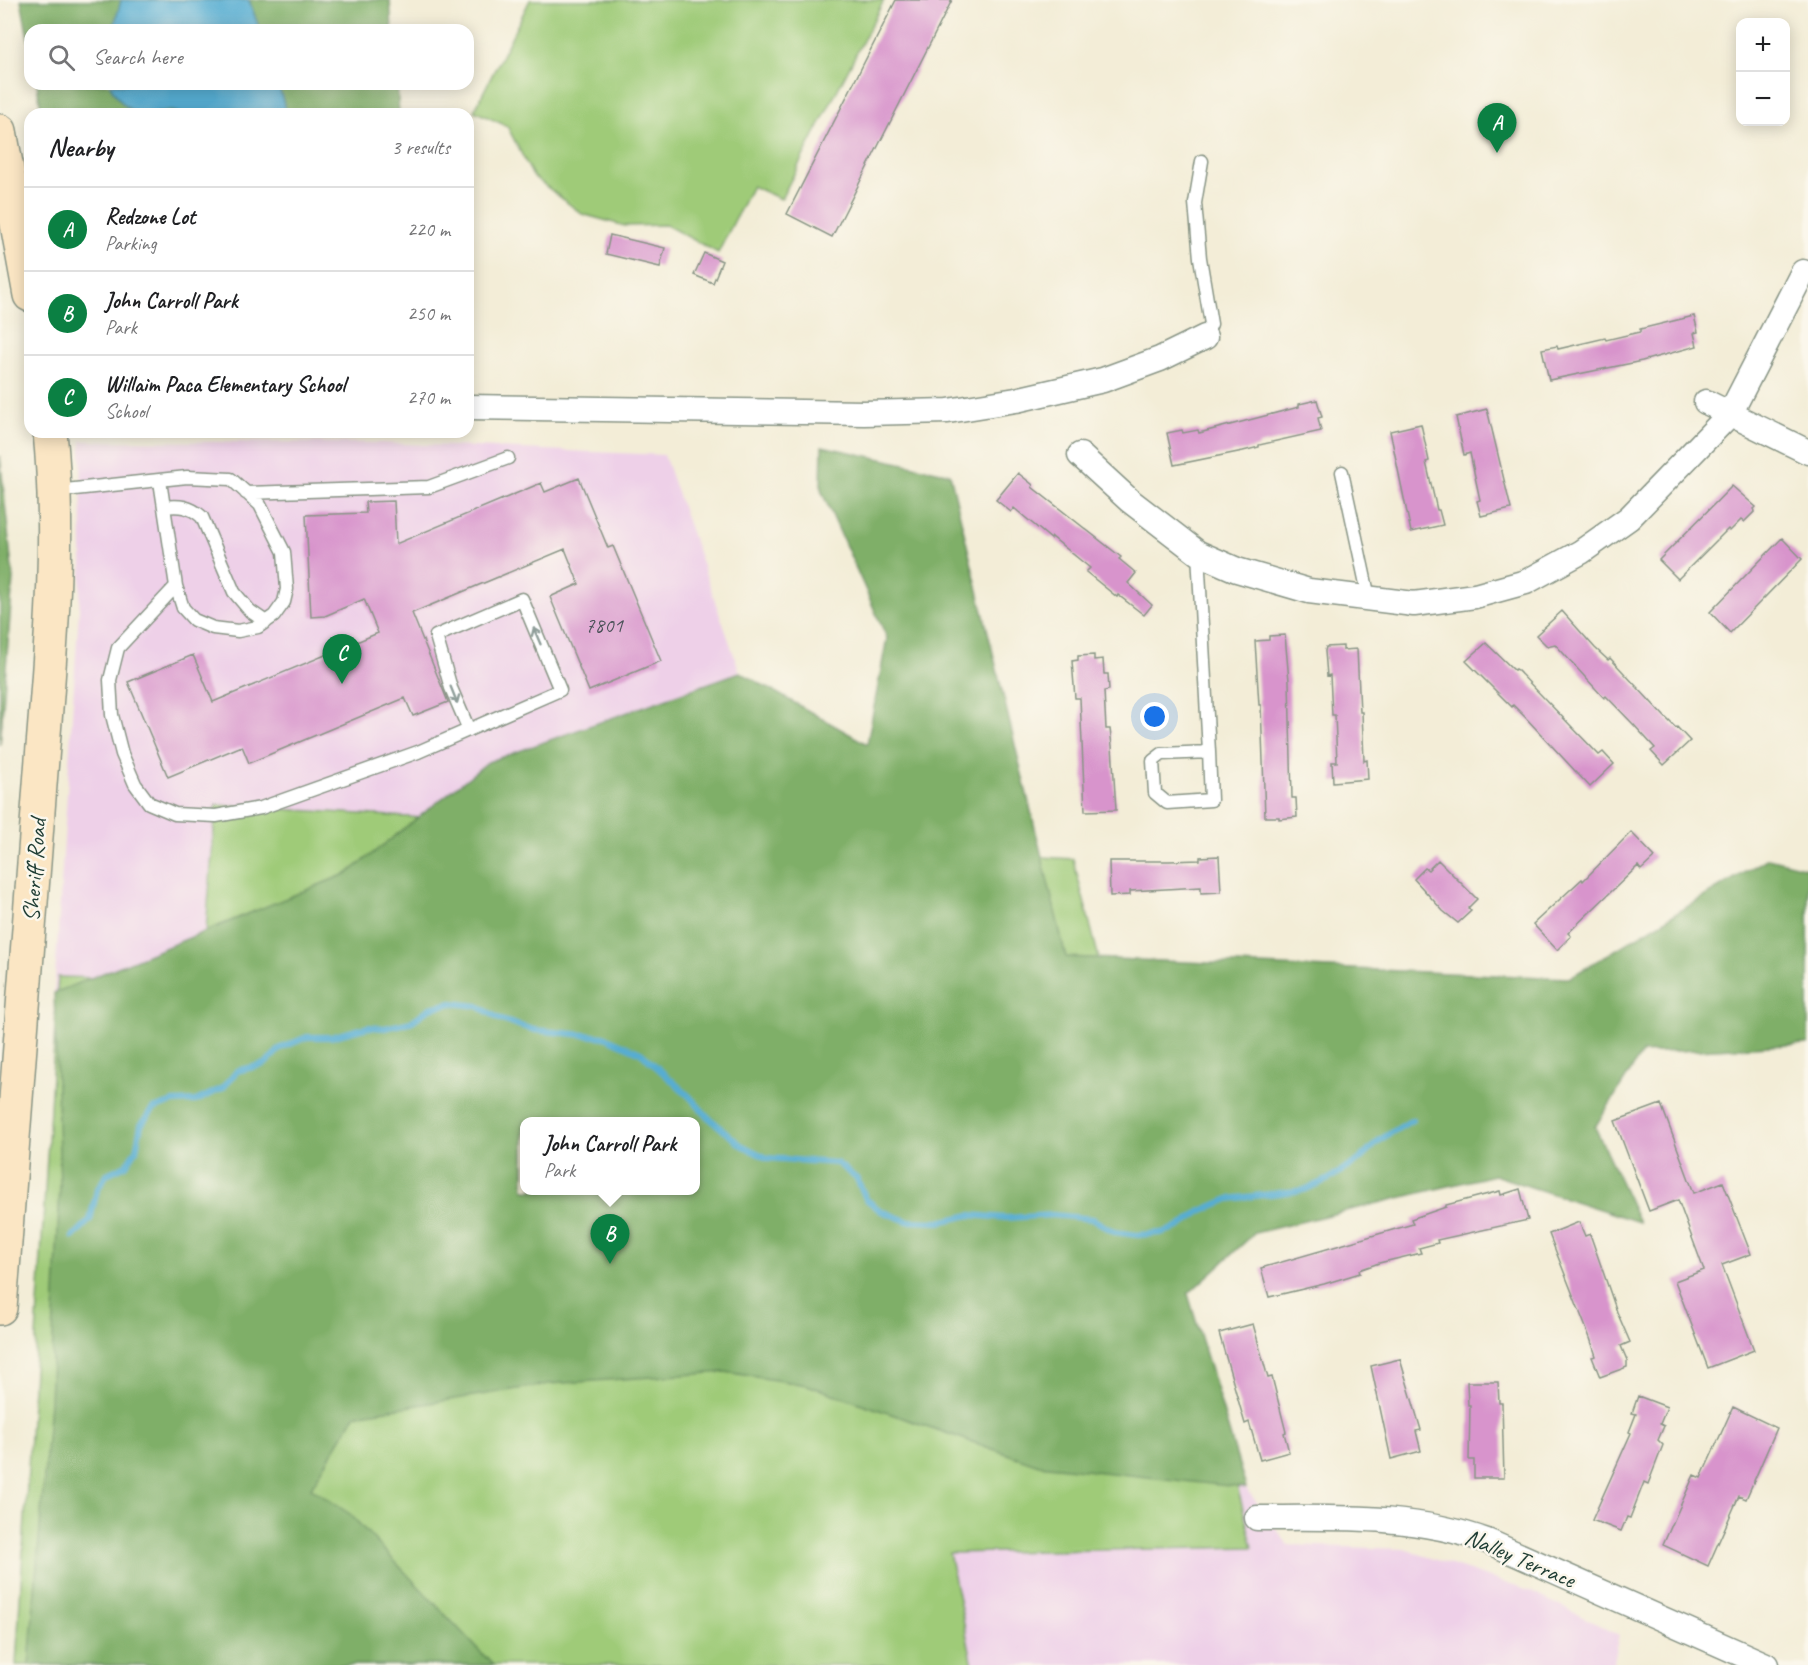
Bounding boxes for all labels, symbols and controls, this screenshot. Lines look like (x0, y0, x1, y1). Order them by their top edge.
map controls (1736, 18, 1790, 126)
button: + (1736, 18, 1790, 72)
search box (24, 24, 474, 90)
icon: search (45, 41, 78, 74)
text: Search here (93, 43, 183, 71)
button: − (1736, 72, 1790, 126)
pin: A (1478, 104, 1516, 153)
text: Nearby (48, 131, 113, 164)
text: 3 results (391, 135, 450, 160)
text: Redzone Lot (105, 203, 195, 231)
text: A (62, 217, 73, 242)
text: 220 m (407, 217, 450, 242)
text: Parking (105, 231, 157, 256)
text: John Carroll Park (105, 287, 238, 315)
text: B (62, 301, 73, 326)
text: 250 m (407, 301, 450, 326)
text: Park (105, 315, 137, 340)
text: Willaim Paca Elementary School (105, 371, 345, 399)
text: C (63, 385, 72, 410)
text: 270 m (407, 385, 450, 410)
text: School (105, 399, 148, 424)
house number: 7801 (585, 612, 624, 638)
one-way arrow (531, 627, 542, 646)
pin: C (322, 634, 362, 684)
one-way arrow (449, 686, 460, 704)
your location (1140, 702, 1169, 731)
street label: Sheriff Road (15, 814, 53, 922)
popup (520, 1117, 700, 1195)
text: John Carroll Park (544, 1130, 676, 1158)
text: Park (544, 1158, 575, 1183)
pin: B (590, 1214, 630, 1264)
street label: Nalley Terrace (1460, 1521, 1582, 1595)

